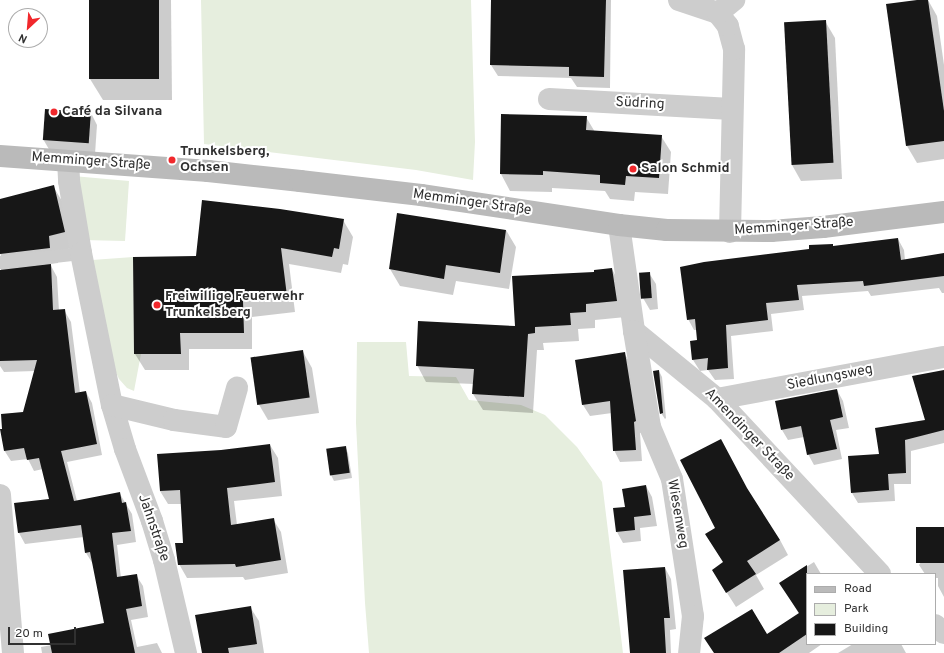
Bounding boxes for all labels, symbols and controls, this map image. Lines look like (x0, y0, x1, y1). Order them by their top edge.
north arrow (8, 8, 48, 48)
text: N (17, 30, 30, 46)
street label: Südring (615, 94, 665, 114)
place label: Café da Silvana (62, 104, 162, 120)
marker: Café da Silvana (49, 107, 59, 117)
place label: Trunkelsberg, Ochsen (180, 144, 269, 176)
street label: Memminger Straße (31, 149, 151, 175)
marker: Trunkelsberg, Ochsen (167, 155, 177, 165)
place label: Salon Schmid (641, 161, 730, 177)
marker: Salon Schmid (628, 164, 638, 174)
street label: Memminger Straße (412, 186, 532, 220)
street label: Memminger Straße (734, 214, 854, 240)
place label: Freiwillige Feuerwehr Trunkelsberg (165, 289, 304, 322)
marker: Freiwillige Feuerwehr Trunkelsberg (152, 300, 162, 310)
street label: Siedlungsweg (786, 361, 874, 395)
street label: Amendinger Straße (701, 385, 797, 485)
street label: Wiesenweg (663, 478, 691, 550)
street label: Jahnstraße (134, 492, 172, 564)
legend (806, 573, 936, 645)
text: Road (844, 581, 872, 597)
text: Park (844, 601, 869, 617)
scale bar (10, 619, 78, 645)
text: Building (844, 621, 888, 637)
text: 20 m (15, 626, 43, 642)

